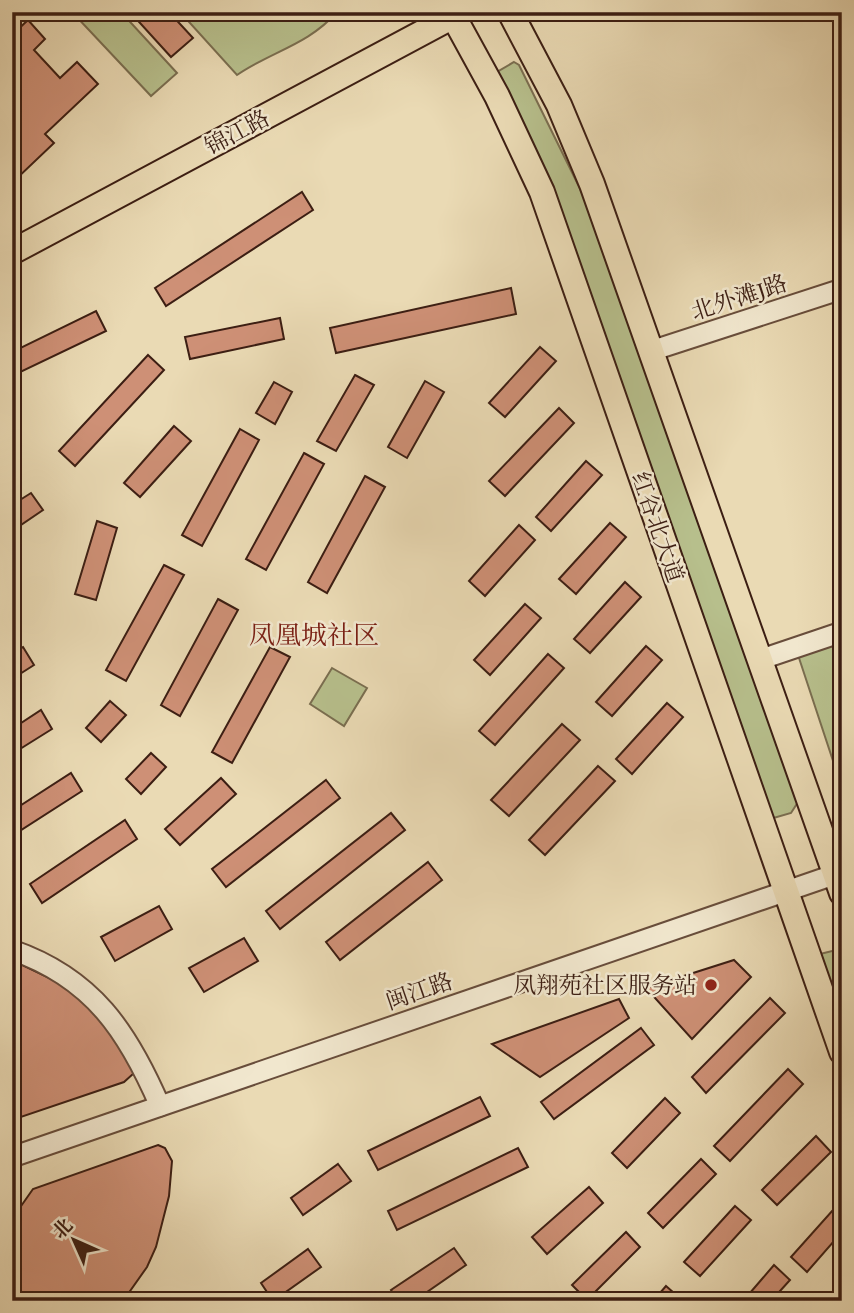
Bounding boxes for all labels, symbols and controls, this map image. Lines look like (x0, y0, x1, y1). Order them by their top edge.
street label: 锦江路 (199, 101, 275, 162)
street label: 北外滩J路 (687, 265, 791, 328)
street label: 红谷北大道 (624, 467, 693, 587)
district label: 凤凰城社区 (249, 615, 379, 654)
street label: 闽江路 (381, 964, 457, 1017)
place label: 凤翔苑社区服务站 (513, 968, 697, 1001)
marker: 凤翔苑社区服务站 (703, 977, 719, 993)
north arrow (38, 1204, 108, 1274)
text: 北 (45, 1211, 79, 1245)

